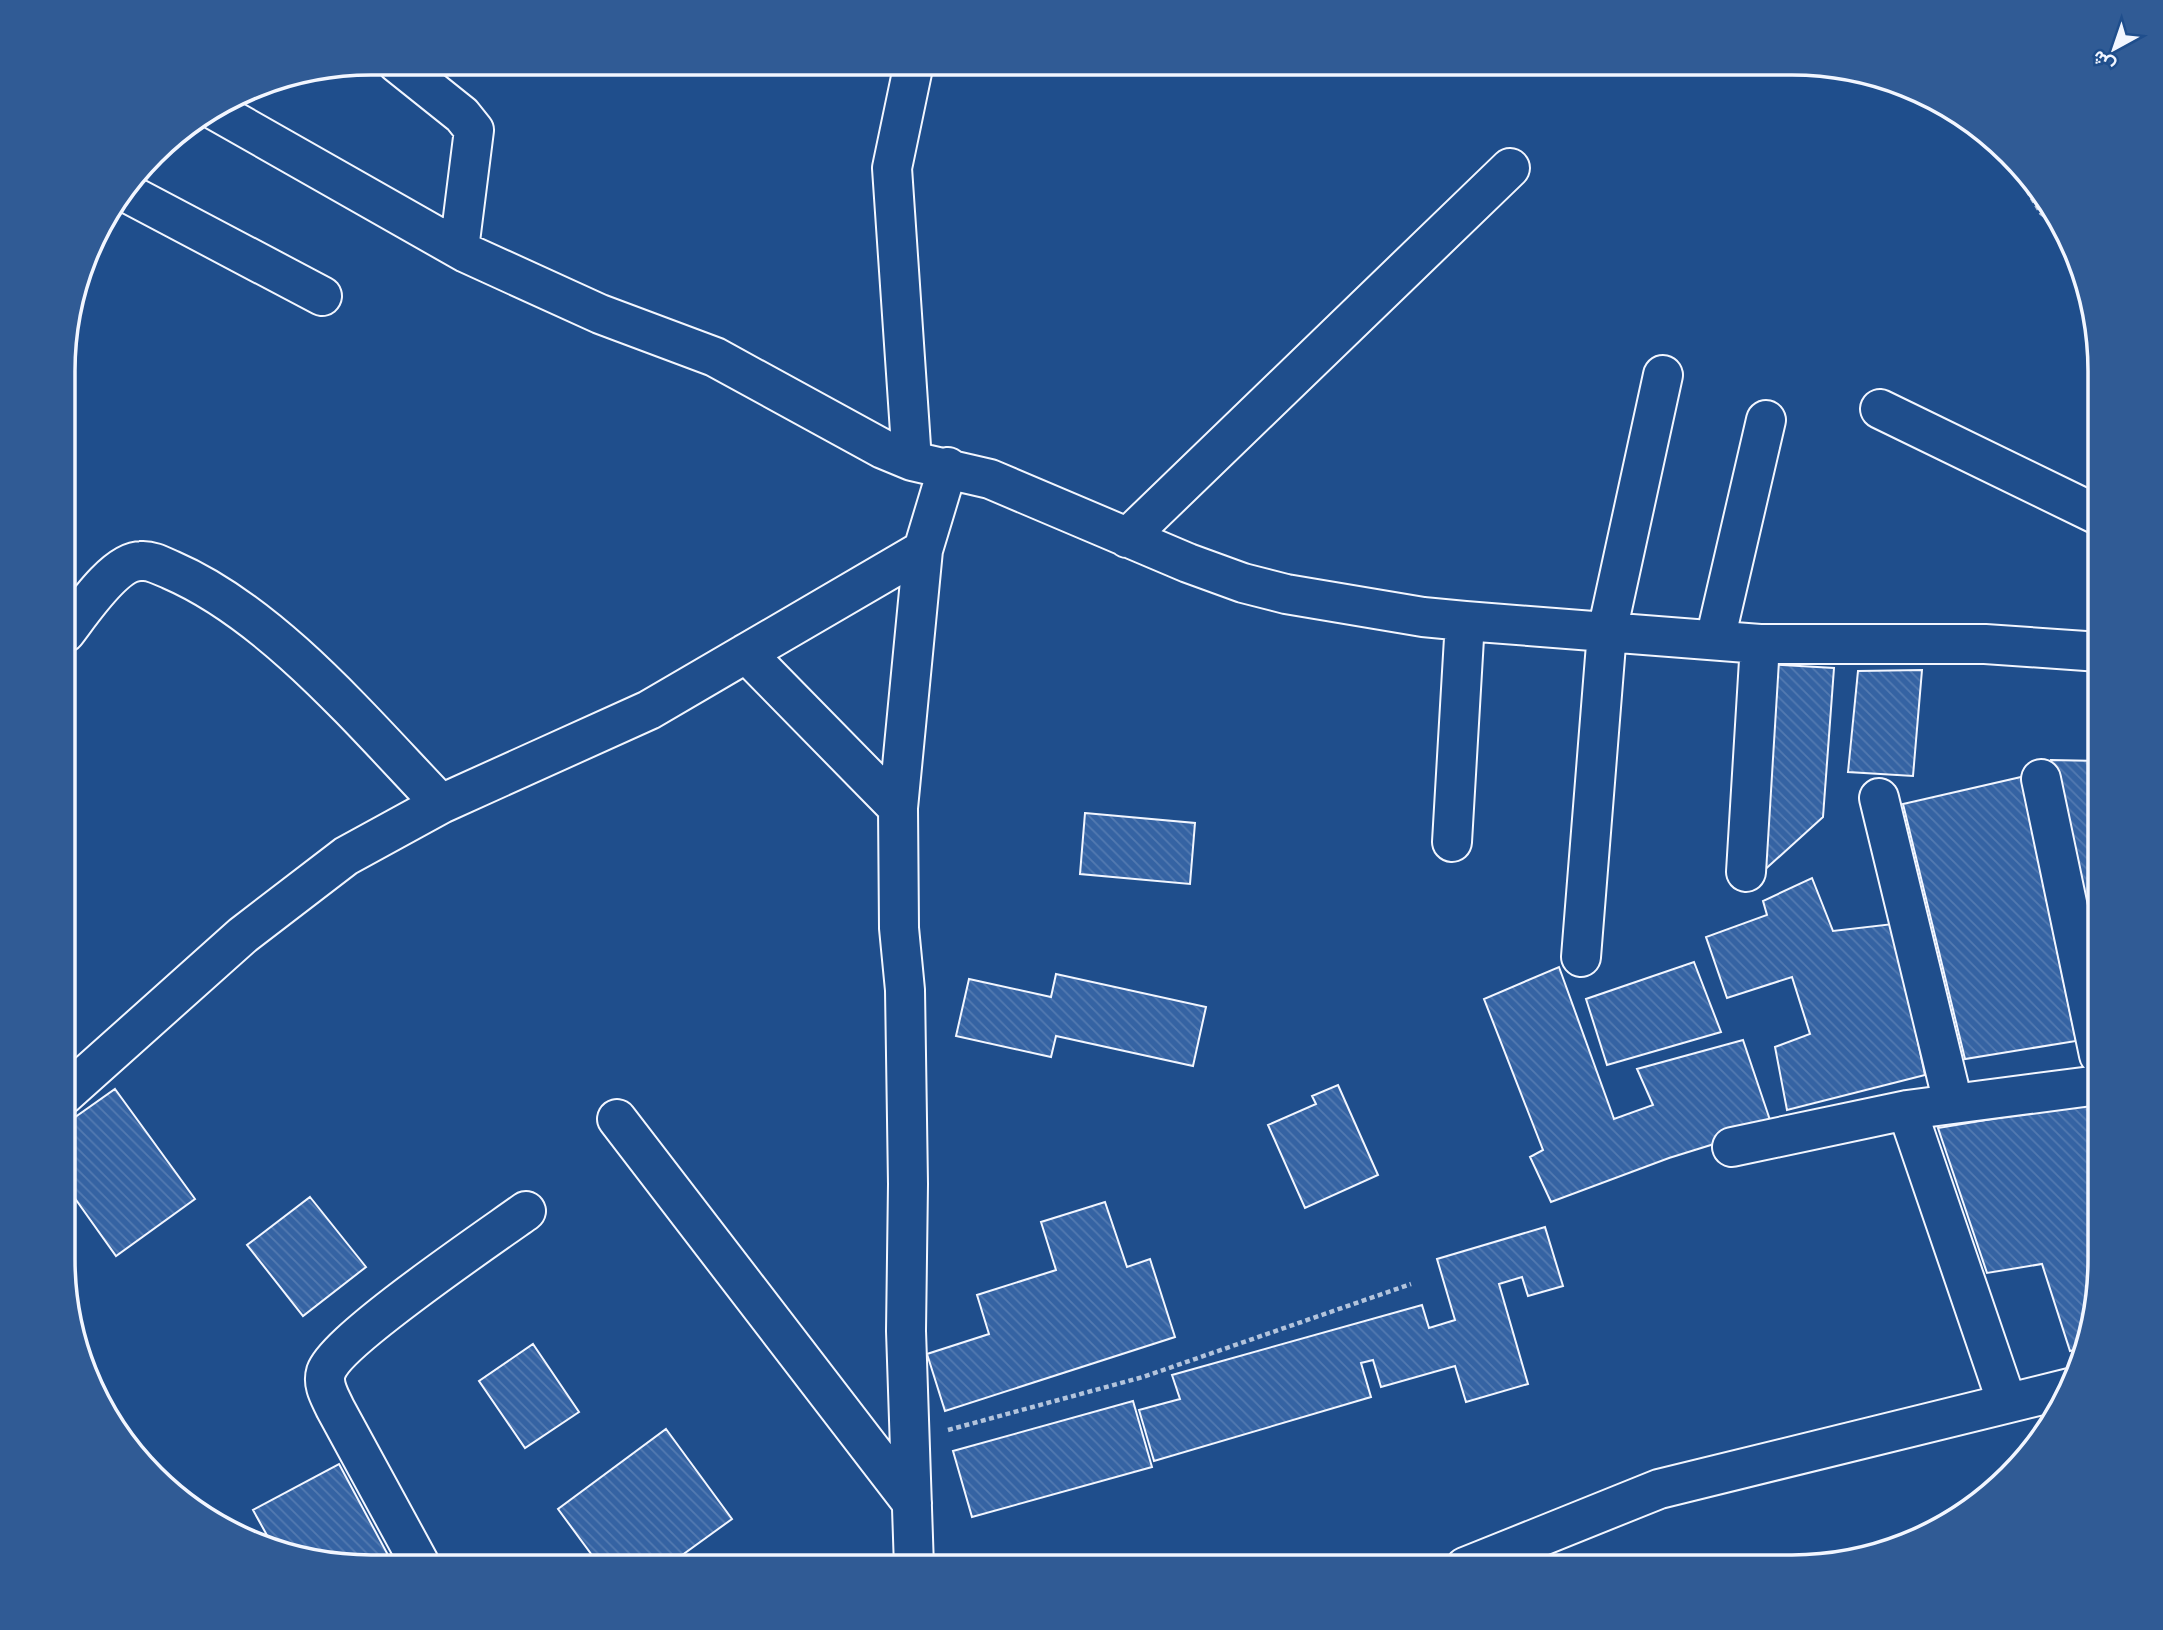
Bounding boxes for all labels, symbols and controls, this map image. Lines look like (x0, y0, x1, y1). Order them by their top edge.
north arrow (2079, 14, 2149, 84)
text: ش (2087, 45, 2120, 78)

